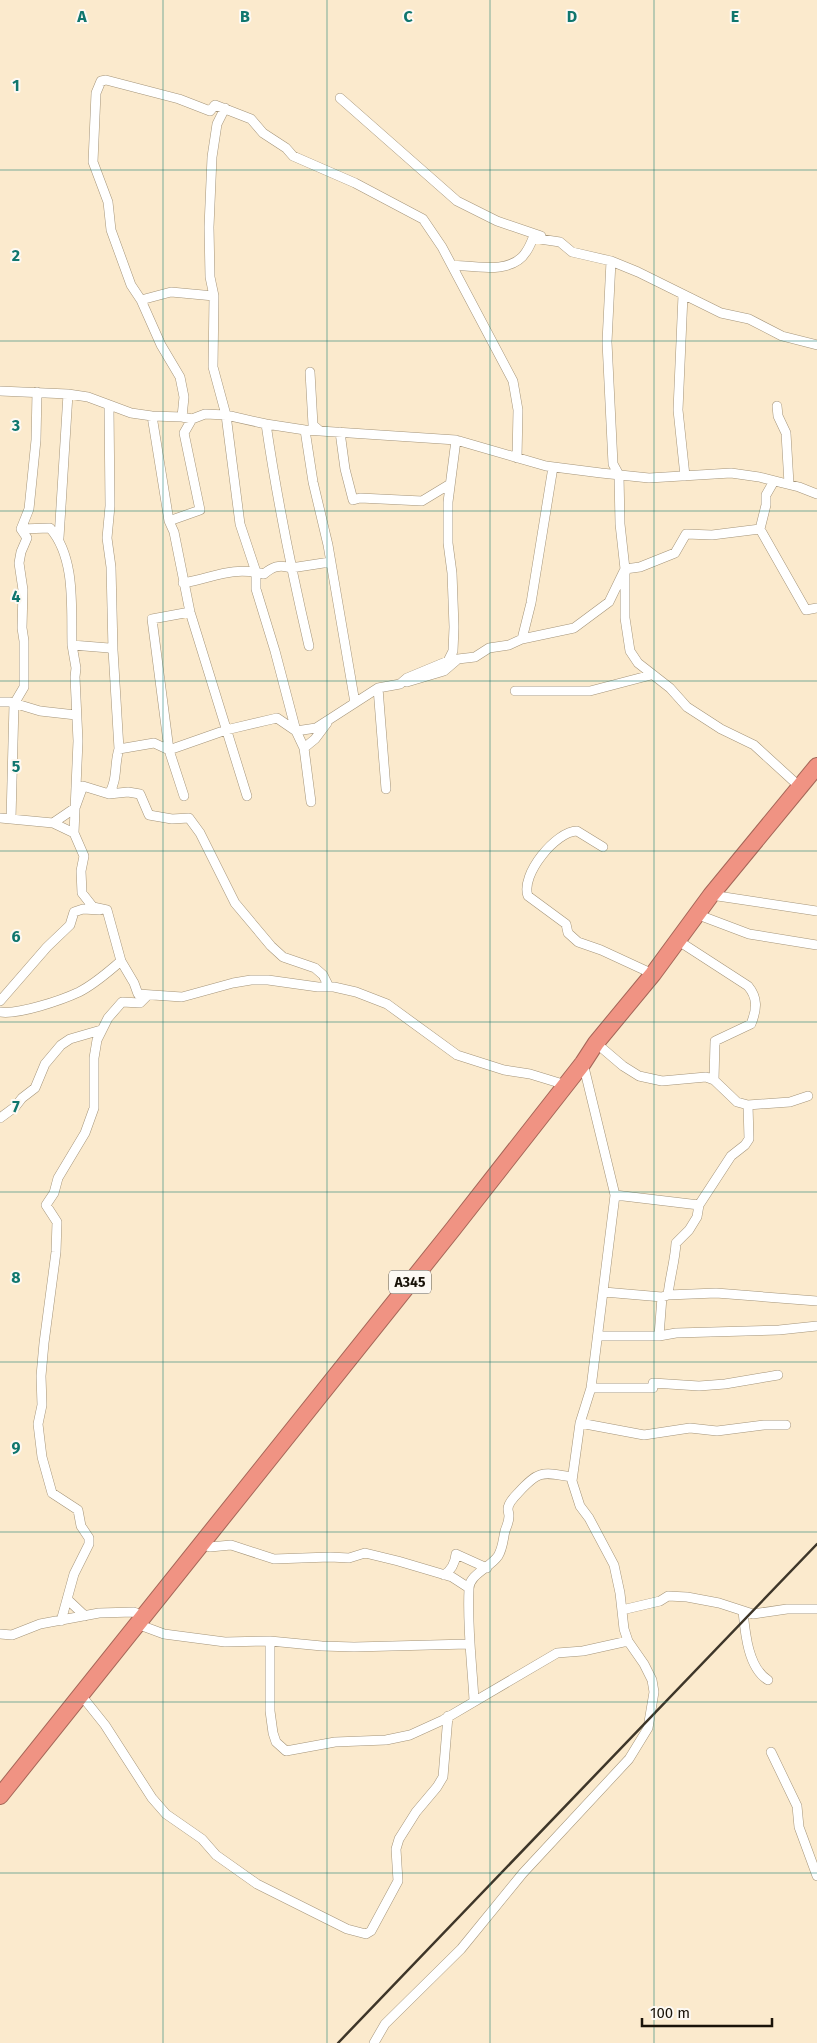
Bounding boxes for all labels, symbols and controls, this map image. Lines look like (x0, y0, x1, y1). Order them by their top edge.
text: A (76, 7, 87, 26)
text: B (240, 7, 250, 26)
text: C (403, 7, 413, 26)
text: D (567, 7, 577, 26)
text: E (731, 7, 739, 26)
text: 1 (12, 76, 20, 95)
text: 2 (12, 246, 20, 265)
text: 3 (11, 416, 20, 435)
text: 4 (11, 587, 21, 606)
text: 5 (12, 757, 21, 776)
text: 6 (11, 927, 21, 946)
text: 7 (12, 1097, 20, 1116)
text: 8 (11, 1268, 21, 1287)
road number: A345 (389, 1270, 431, 1294)
text: 9 (12, 1438, 21, 1457)
scale bar (642, 1996, 772, 2028)
text: 100 m (650, 2004, 690, 2022)

